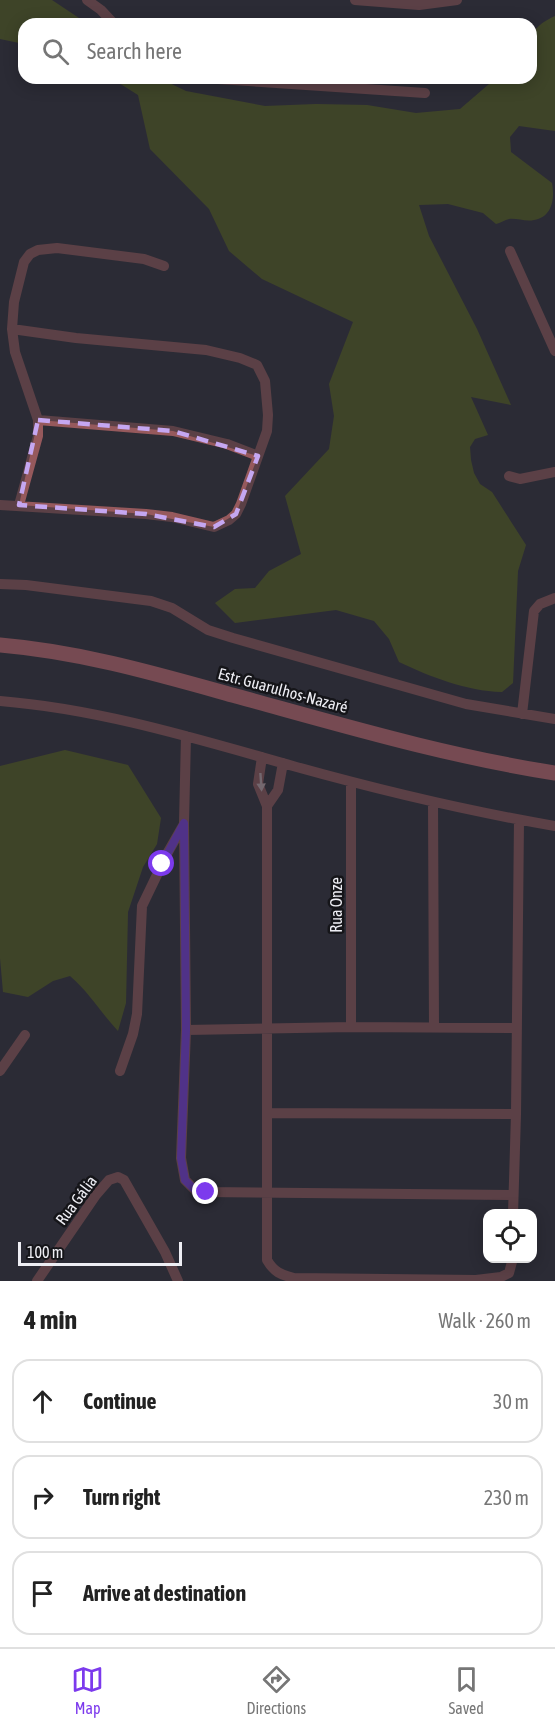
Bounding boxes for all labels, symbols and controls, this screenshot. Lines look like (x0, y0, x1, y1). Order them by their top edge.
search box (18, 18, 537, 84)
icon: search (39, 35, 72, 68)
text: Search here (87, 38, 182, 64)
street label: Estr. Guarulhos-Nazaré (216, 664, 350, 716)
one-way arrow (256, 773, 265, 792)
route start (148, 850, 174, 876)
street label: Rua Onze (327, 877, 345, 933)
street label: Rua Gália (52, 1172, 100, 1228)
route end (192, 1178, 218, 1204)
map controls (483, 1209, 537, 1263)
button: locate (483, 1209, 537, 1263)
scale bar (18, 1239, 182, 1266)
text: 100 m (27, 1243, 63, 1261)
text: 4 min (24, 1305, 77, 1335)
text: Walk · 260 m (439, 1309, 531, 1332)
icon: ahead (26, 1385, 59, 1418)
text: Continue (83, 1388, 157, 1414)
text: 30 m (493, 1390, 529, 1413)
icon: right (26, 1481, 59, 1514)
text: Turn right (83, 1484, 160, 1510)
text: 230 m (484, 1486, 529, 1509)
icon: arrive (26, 1577, 59, 1610)
text: Arrive at destination (83, 1580, 246, 1606)
tab: Map (71, 1663, 104, 1717)
tab: Directions (246, 1663, 306, 1717)
tab: Saved (448, 1663, 484, 1717)

